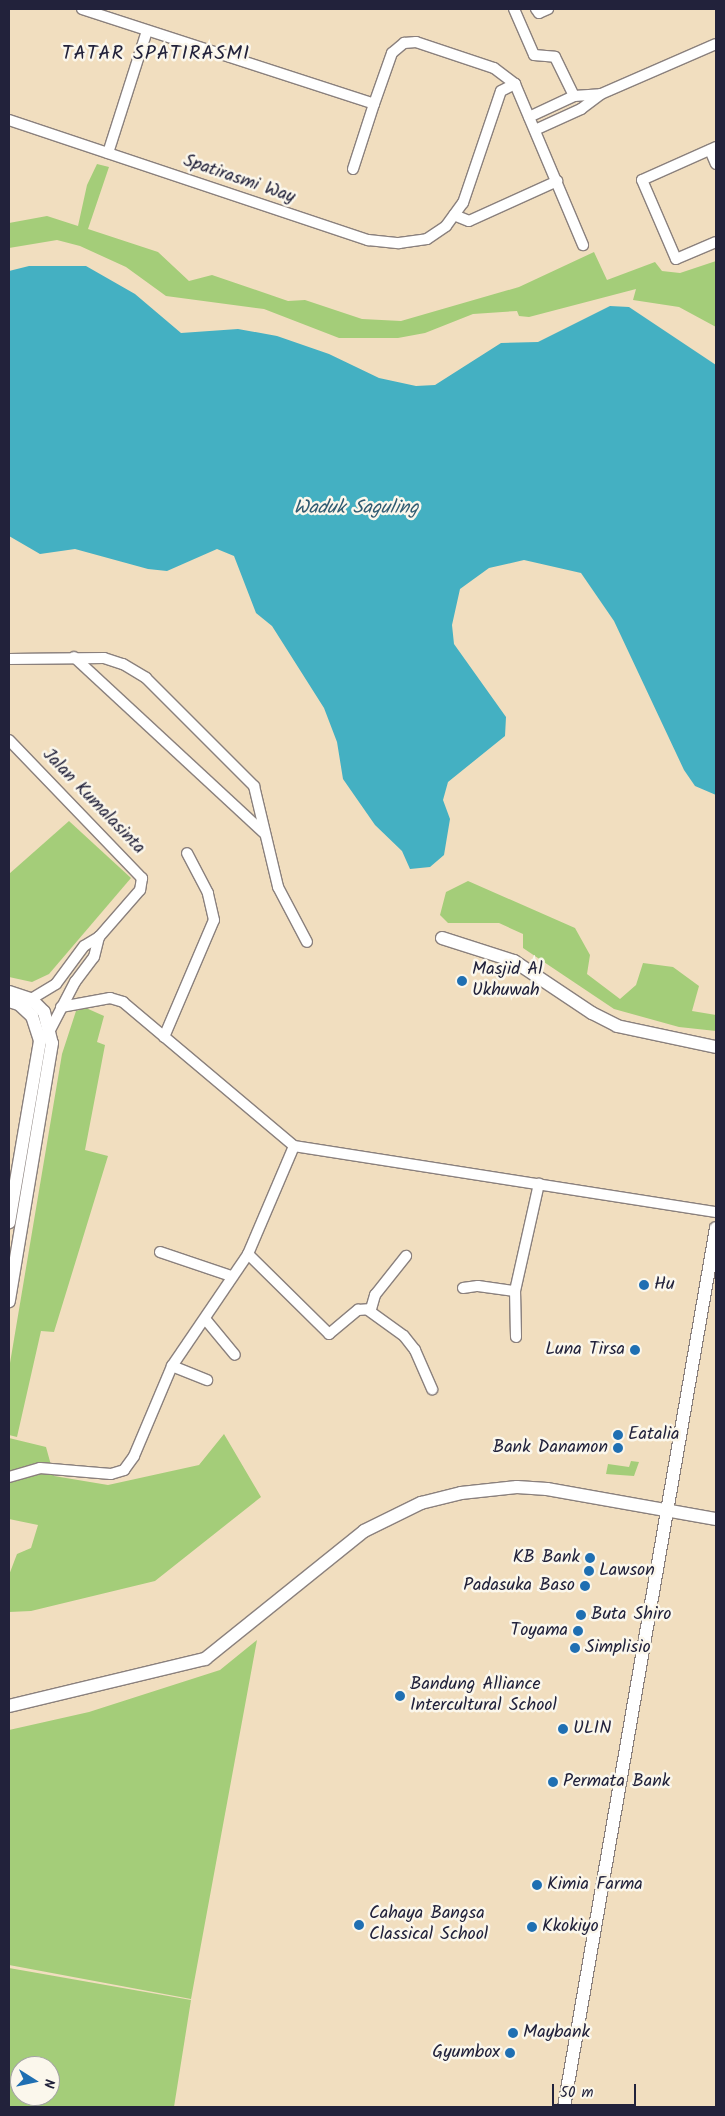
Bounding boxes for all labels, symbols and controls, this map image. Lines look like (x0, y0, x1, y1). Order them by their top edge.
district label: TATAR SPATIRASMI (60, 42, 252, 66)
street label: Spatirasmi Way (180, 151, 298, 209)
water label: Waduk Saguling (294, 498, 418, 520)
street label: Jalan Kumalasinta (37, 745, 149, 859)
place label: Masjid Al Ukhuwah (472, 960, 543, 1002)
marker: Masjid Al Ukhuwah (456, 975, 468, 987)
place label: Hu (654, 1274, 675, 1296)
marker: Hu (638, 1279, 650, 1291)
place label: Luna Tirsa (545, 1339, 625, 1361)
marker: Luna Tirsa (629, 1344, 641, 1356)
place label: Eatalia (628, 1424, 680, 1446)
marker: Eatalia (612, 1429, 624, 1441)
place label: Bank Danamon (493, 1437, 608, 1459)
marker: Bank Danamon (612, 1442, 624, 1454)
place label: KB Bank (513, 1547, 580, 1569)
marker: KB Bank (584, 1552, 596, 1564)
place label: Lawson (599, 1560, 655, 1582)
marker: Lawson (583, 1565, 595, 1577)
place label: Padasuka Baso (463, 1575, 575, 1597)
marker: Padasuka Baso (579, 1580, 591, 1592)
place label: Buta Shiro (591, 1604, 671, 1626)
marker: Buta Shiro (575, 1609, 587, 1621)
place label: Toyama (511, 1620, 568, 1642)
marker: Toyama (572, 1625, 584, 1637)
place label: Simplisio (585, 1637, 651, 1659)
marker: Simplisio (569, 1642, 581, 1654)
place label: Bandung Alliance Intercultural School (410, 1675, 557, 1718)
marker: Bandung Alliance Intercultural School (394, 1690, 406, 1702)
place label: ULIN (573, 1718, 611, 1740)
marker: ULIN (557, 1723, 569, 1735)
place label: Permata Bank (563, 1771, 670, 1793)
marker: Permata Bank (547, 1776, 559, 1788)
place label: Kimia Farma (547, 1874, 643, 1896)
marker: Kimia Farma (531, 1879, 543, 1891)
place label: Cahaya Bangsa Classical School (369, 1904, 488, 1946)
place label: Kkokiyo (542, 1916, 599, 1938)
marker: Cahaya Bangsa Classical School (353, 1919, 365, 1931)
marker: Kkokiyo (526, 1921, 538, 1933)
place label: Maybank (523, 2022, 590, 2044)
marker: Maybank (507, 2027, 519, 2039)
place label: Gyumbox (432, 2042, 500, 2064)
marker: Gyumbox (504, 2047, 516, 2059)
north arrow (10, 2056, 60, 2106)
scale bar (555, 2074, 639, 2106)
text: N (37, 2077, 60, 2090)
text: 50 m (560, 2081, 594, 2105)

